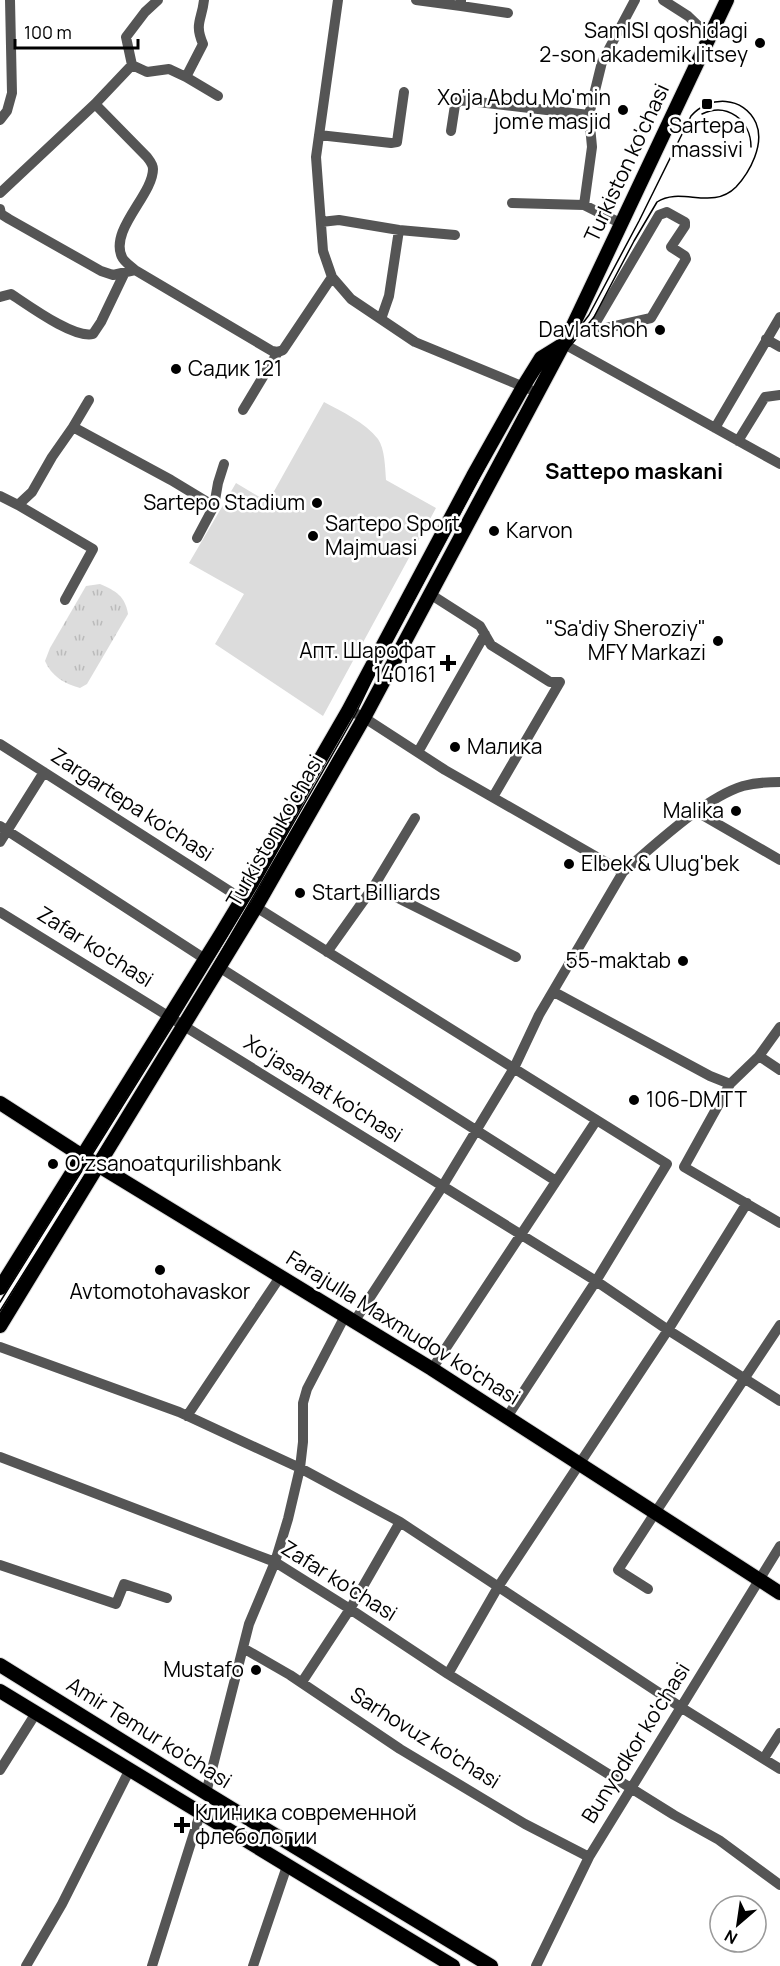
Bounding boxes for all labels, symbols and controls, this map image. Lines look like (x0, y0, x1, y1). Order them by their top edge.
scale bar (15, 12, 138, 50)
place label: SamISI qoshidagi 2-son akademik litsey (539, 16, 748, 68)
text: 100 m (24, 20, 72, 44)
marker: SamISI qoshidagi 2-son akademik litsey (753, 36, 767, 50)
street label: Turkiston ko'chasi (577, 79, 675, 246)
place label: Xo'ja Abdu Mo'min jom'e masjid (437, 83, 611, 135)
marker: Sartepa massivi (700, 97, 714, 111)
marker: Xo'ja Abdu Mo'min jom'e masjid (616, 103, 630, 117)
place label: Sartepa massivi (669, 111, 745, 163)
place label: Davlatshoh (539, 315, 648, 343)
marker: Davlatshoh (653, 323, 667, 337)
place label: Садик 121 (188, 354, 282, 382)
marker: Садик 121 (169, 362, 183, 376)
district label: Sattepo maskani (545, 456, 723, 486)
place label: Sartepo Stadium (143, 488, 305, 516)
marker: Sartepo Stadium (310, 496, 324, 510)
place label: Sartepo Sport Majmuasi (325, 509, 460, 561)
place label: Karvon (506, 516, 573, 544)
marker: Karvon (487, 524, 501, 538)
marker: Sartepo Sport Majmuasi (306, 529, 320, 543)
place label: "Sa'diy Sheroziy" MFY Markazi (546, 614, 706, 666)
marker: "Sa'diy Sheroziy" MFY Markazi (711, 634, 725, 648)
place label: Апт. Шарофат 140161 (299, 636, 436, 688)
marker: Апт. Шарофат 140161 (441, 656, 455, 670)
place label: Малика (467, 732, 542, 760)
marker: Малика (448, 740, 462, 754)
street label: Zargartepa ko'chasi (46, 741, 219, 867)
street label: Turkiston ko'chasi (219, 749, 329, 912)
place label: Malika (663, 796, 724, 824)
marker: Malika (729, 804, 743, 818)
place label: Elbek & Ulug'bek (581, 849, 740, 877)
marker: Elbek & Ulug'bek (562, 857, 576, 871)
place label: Start Billiards (312, 878, 440, 906)
marker: Start Billiards (293, 886, 307, 900)
street label: Zafar ko'chasi (32, 899, 159, 993)
place label: 55-maktab (566, 946, 671, 974)
marker: 55-maktab (676, 954, 690, 968)
street label: Xo'jasahat ko'chasi (239, 1028, 408, 1148)
place label: 106-DMTT (646, 1085, 747, 1113)
marker: 106-DMTT (627, 1093, 641, 1107)
place label: Oʻzsanoatqurilishbank (65, 1149, 282, 1177)
marker: Oʻzsanoatqurilishbank (46, 1157, 60, 1171)
street label: Farajulla Maxmudov ko'chasi (281, 1244, 526, 1411)
marker: Avtomotohavaskor (153, 1263, 167, 1277)
place label: Avtomotohavaskor (70, 1277, 251, 1305)
street label: Zafar ko'chasi (276, 1533, 403, 1627)
place label: Mustafo (163, 1655, 244, 1683)
street label: Bunyodkor ko'chasi (575, 1657, 696, 1828)
marker: Mustafo (249, 1663, 263, 1677)
street label: Amir Temur ko'chasi (62, 1670, 237, 1794)
street label: Sarhovuz ko'chasi (345, 1680, 506, 1795)
place label: Клиника современной флебологии (195, 1798, 417, 1850)
marker: Клиника современной флебологии (173, 1816, 191, 1834)
north arrow (708, 1894, 768, 1954)
text: N (720, 1925, 741, 1950)

